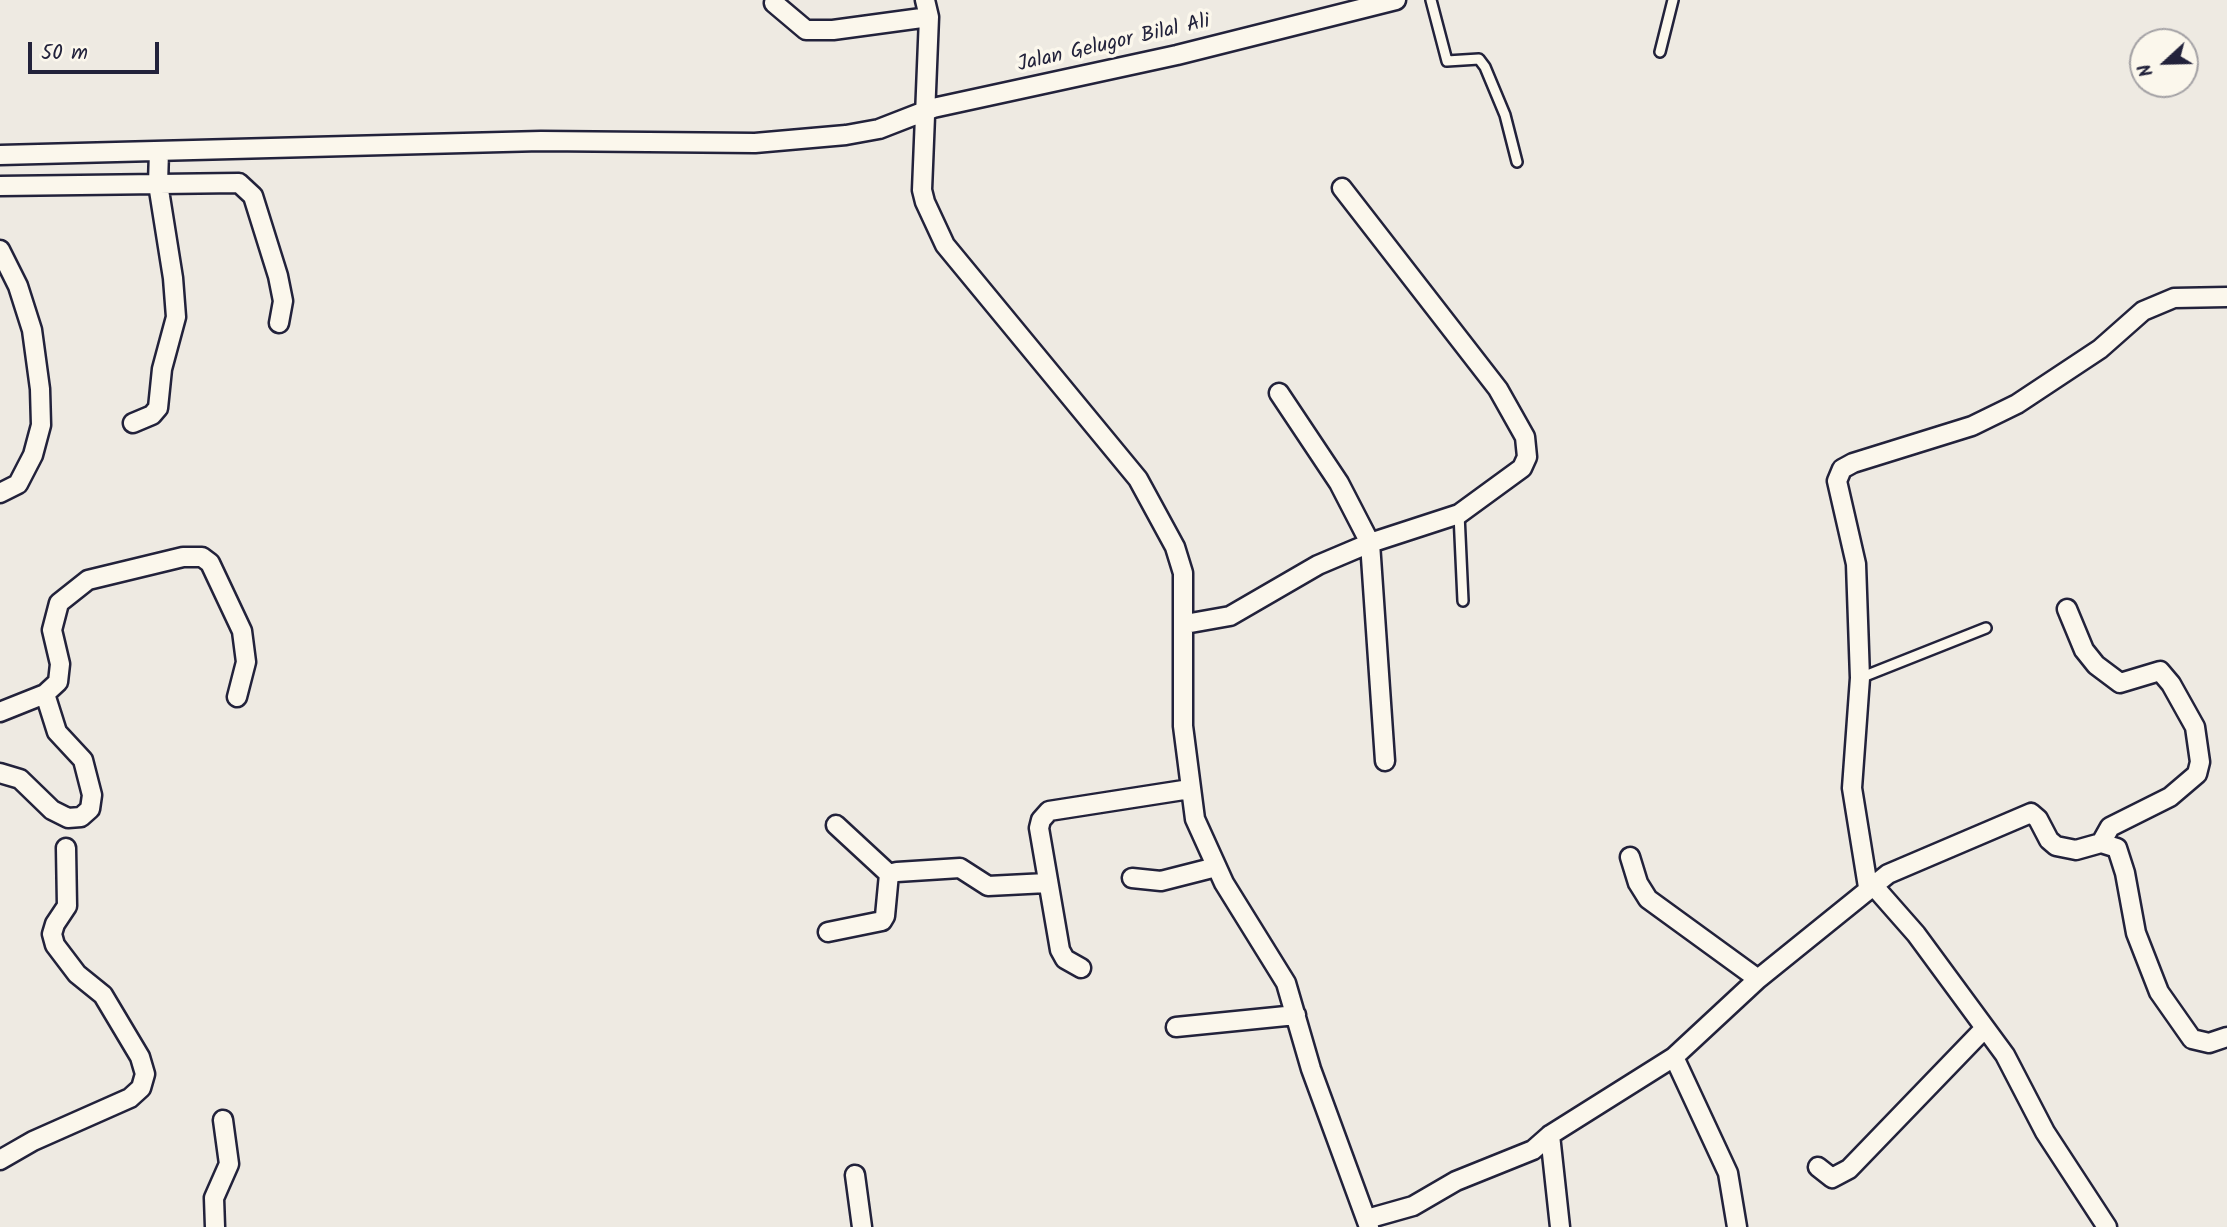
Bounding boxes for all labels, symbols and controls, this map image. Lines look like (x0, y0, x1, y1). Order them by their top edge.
street label: Jalan Gelugor Bilal Ali (1015, 11, 1213, 79)
scale bar (32, 28, 163, 72)
north arrow (2129, 28, 2199, 98)
text: 50 m (41, 37, 88, 70)
text: N (2130, 59, 2163, 81)

